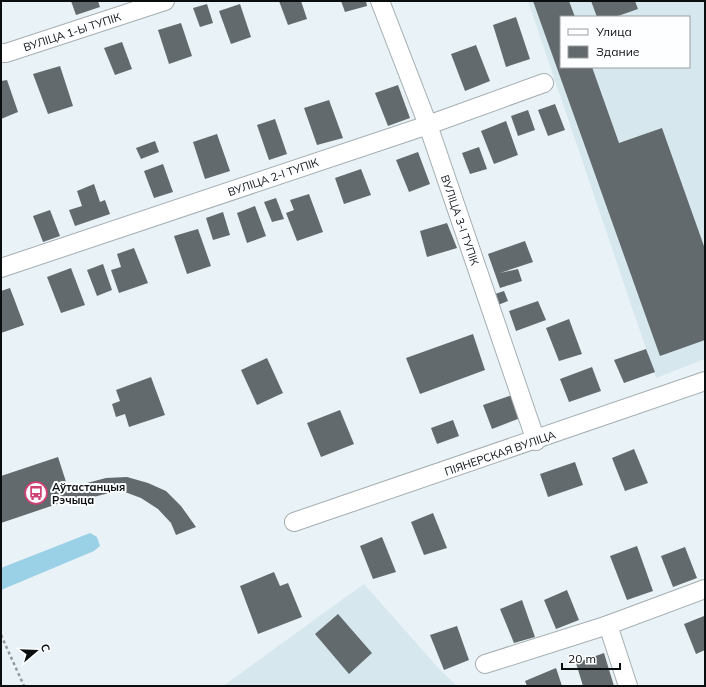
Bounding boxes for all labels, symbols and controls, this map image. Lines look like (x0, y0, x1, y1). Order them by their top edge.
street label: ВУЛІЦА 1-Ы ТУПІК (21, 9, 123, 54)
legend (560, 16, 690, 68)
text: Улица (595, 24, 632, 39)
text: Здание (596, 44, 640, 59)
street label: ВУЛІЦА 2-І ТУПІК (226, 155, 321, 199)
street label: ВУЛІЦА 3-І ТУПІК (438, 173, 482, 268)
street label: ПІЯНЕРСКАЯ ВУЛІЦА (443, 427, 557, 479)
bus stop icon: Аўтастанцыя Рэчыца (23, 480, 49, 506)
place label: Аўтастанцыя Рэчыца (52, 480, 125, 507)
north arrow (16, 631, 56, 671)
text: С (38, 642, 53, 654)
scale bar (562, 645, 620, 671)
text: 20 m (568, 651, 596, 666)

